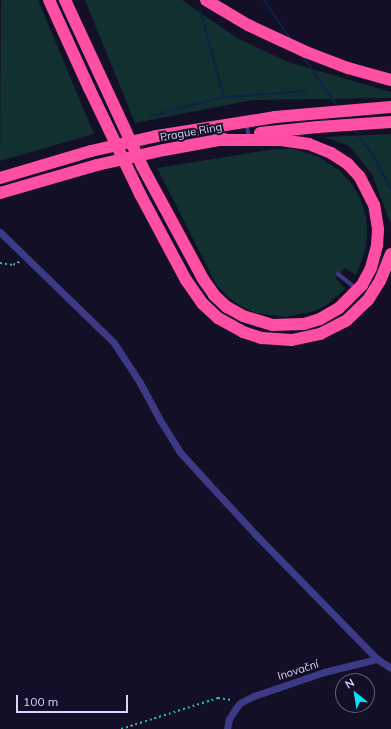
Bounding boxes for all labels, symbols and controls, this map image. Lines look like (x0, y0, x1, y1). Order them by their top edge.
street label: Prague Ring (159, 120, 223, 144)
street label: Inovační (276, 657, 320, 683)
north arrow (335, 673, 375, 713)
text: N (342, 675, 357, 692)
scale bar (18, 687, 130, 713)
text: 100 m (23, 694, 58, 709)

